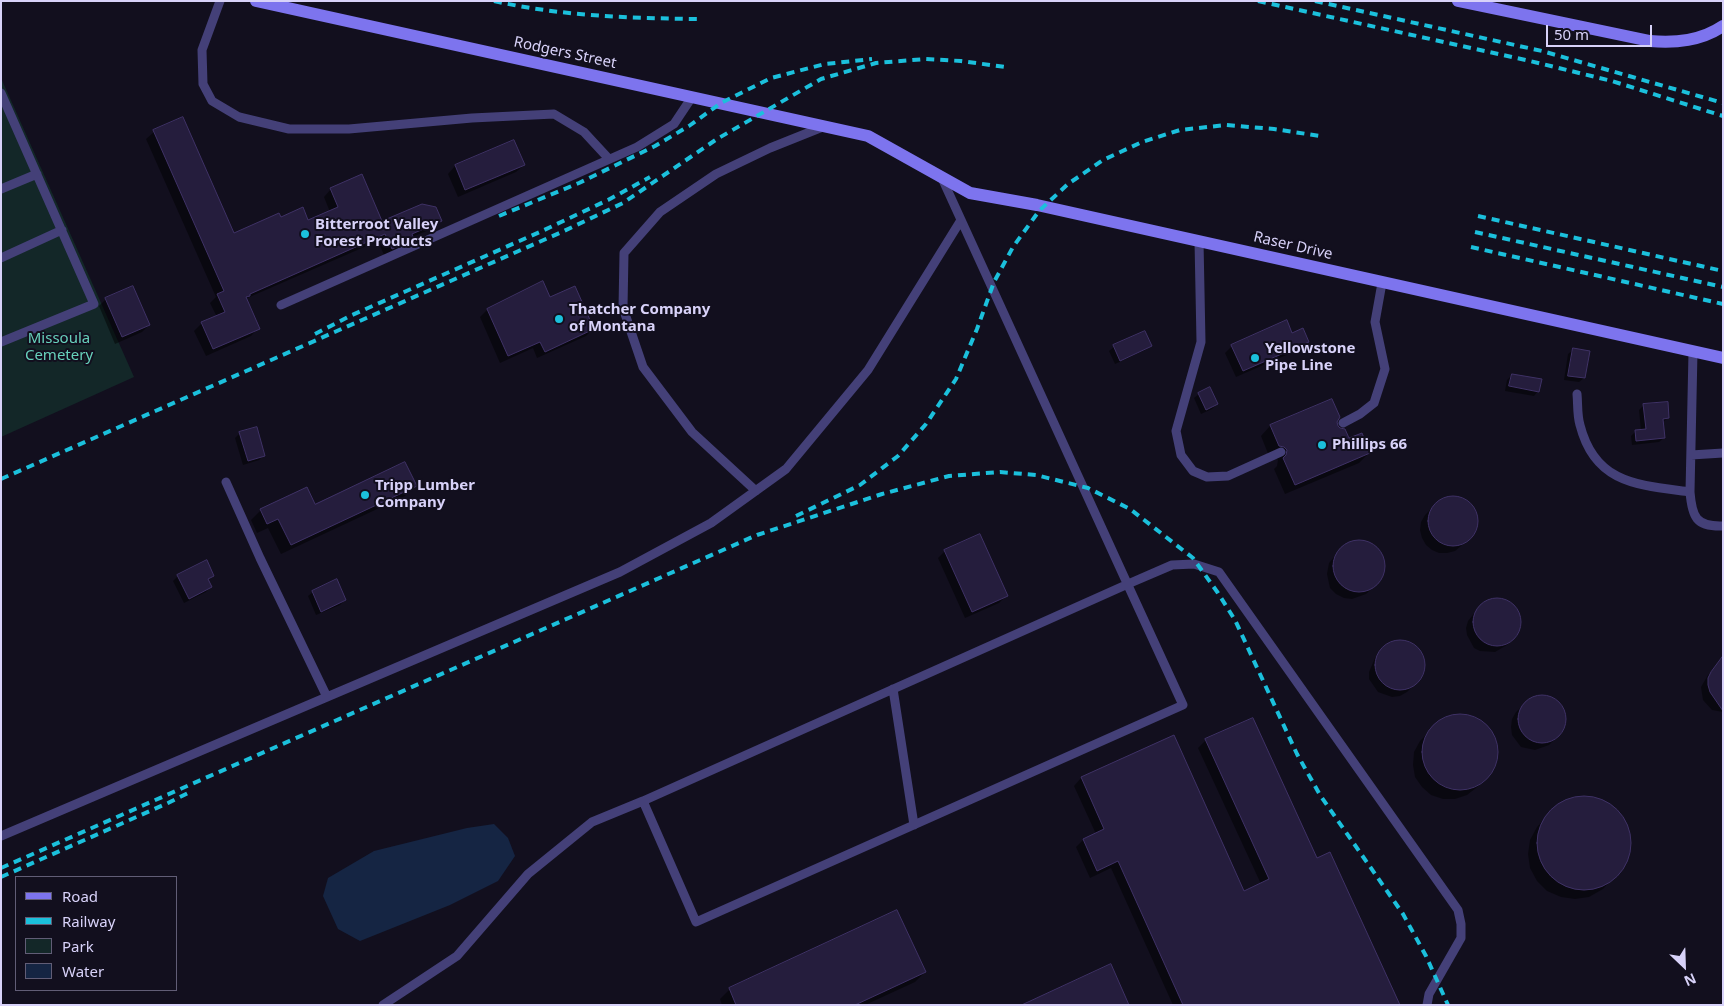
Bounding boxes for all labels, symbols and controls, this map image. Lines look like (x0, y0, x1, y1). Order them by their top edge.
scale bar (1549, 15, 1655, 47)
text: 50 m (1554, 24, 1589, 44)
street label: Rodgers Street (512, 33, 618, 73)
place label: Bitterroot Valley Forest Products (315, 216, 438, 251)
marker: Bitterroot Valley Forest Products (299, 228, 311, 240)
street label: Raser Drive (1252, 228, 1334, 264)
place label: Thatcher Company of Montana (569, 301, 710, 336)
marker: Thatcher Company of Montana (553, 313, 565, 325)
park label: Missoula Cemetery (25, 330, 93, 365)
place label: Yellowstone Pipe Line (1265, 340, 1356, 375)
marker: Yellowstone Pipe Line (1249, 352, 1261, 364)
place label: Phillips 66 (1332, 436, 1407, 454)
marker: Phillips 66 (1316, 439, 1328, 451)
place label: Tripp Lumber Company (375, 477, 475, 512)
marker: Tripp Lumber Company (359, 489, 371, 501)
legend (15, 876, 178, 991)
text: Road (62, 886, 98, 906)
text: Railway (62, 911, 115, 931)
text: Park (62, 936, 94, 956)
north arrow (1659, 941, 1709, 991)
text: Water (62, 961, 104, 981)
text: N (1681, 969, 1699, 991)

